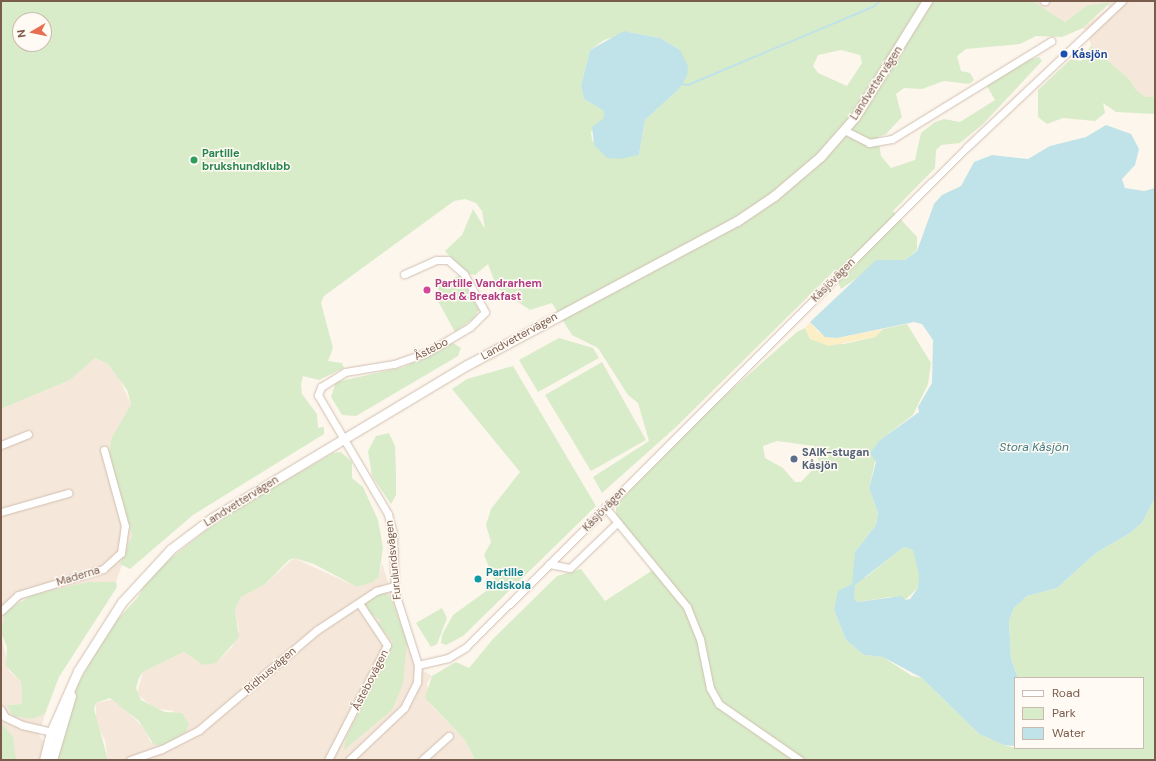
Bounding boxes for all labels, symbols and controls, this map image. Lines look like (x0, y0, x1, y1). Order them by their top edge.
north arrow (12, 12, 52, 52)
text: N (14, 29, 29, 39)
street label: Landvettervägen (847, 44, 905, 122)
place label: Kåsjön (1072, 47, 1108, 61)
marker: Kåsjön (1059, 49, 1069, 59)
place label: Partille brukshundklubb (202, 147, 290, 173)
marker: Partille brukshundklubb (189, 155, 199, 165)
street label: Kåsjövägen (808, 255, 858, 305)
place label: Partille Vandrarhem Bed & Breakfast (435, 277, 542, 303)
marker: Partille Vandrarhem Bed & Breakfast (422, 285, 432, 295)
street label: Landvettervägen (478, 310, 560, 362)
street label: Åstebo (412, 335, 450, 363)
water label: Stora Kåsjön (999, 441, 1069, 455)
place label: SAIK-stugan Kåsjön (802, 446, 869, 472)
marker: SAIK-stugan Kåsjön (789, 454, 799, 464)
street label: Landvettervägen (201, 473, 281, 529)
street label: Kåsjövägen (580, 484, 628, 534)
street label: Furulundsvägen (382, 520, 404, 600)
street label: Maderna (55, 563, 101, 589)
place label: Partille Ridskola (486, 566, 531, 592)
marker: Partille Ridskola (473, 574, 483, 584)
street label: Ridhusvägen (242, 644, 298, 696)
street label: Åstebovägen (349, 648, 391, 712)
legend (1014, 677, 1144, 749)
text: Road (1052, 685, 1080, 701)
text: Park (1052, 705, 1076, 721)
text: Water (1052, 725, 1085, 741)

